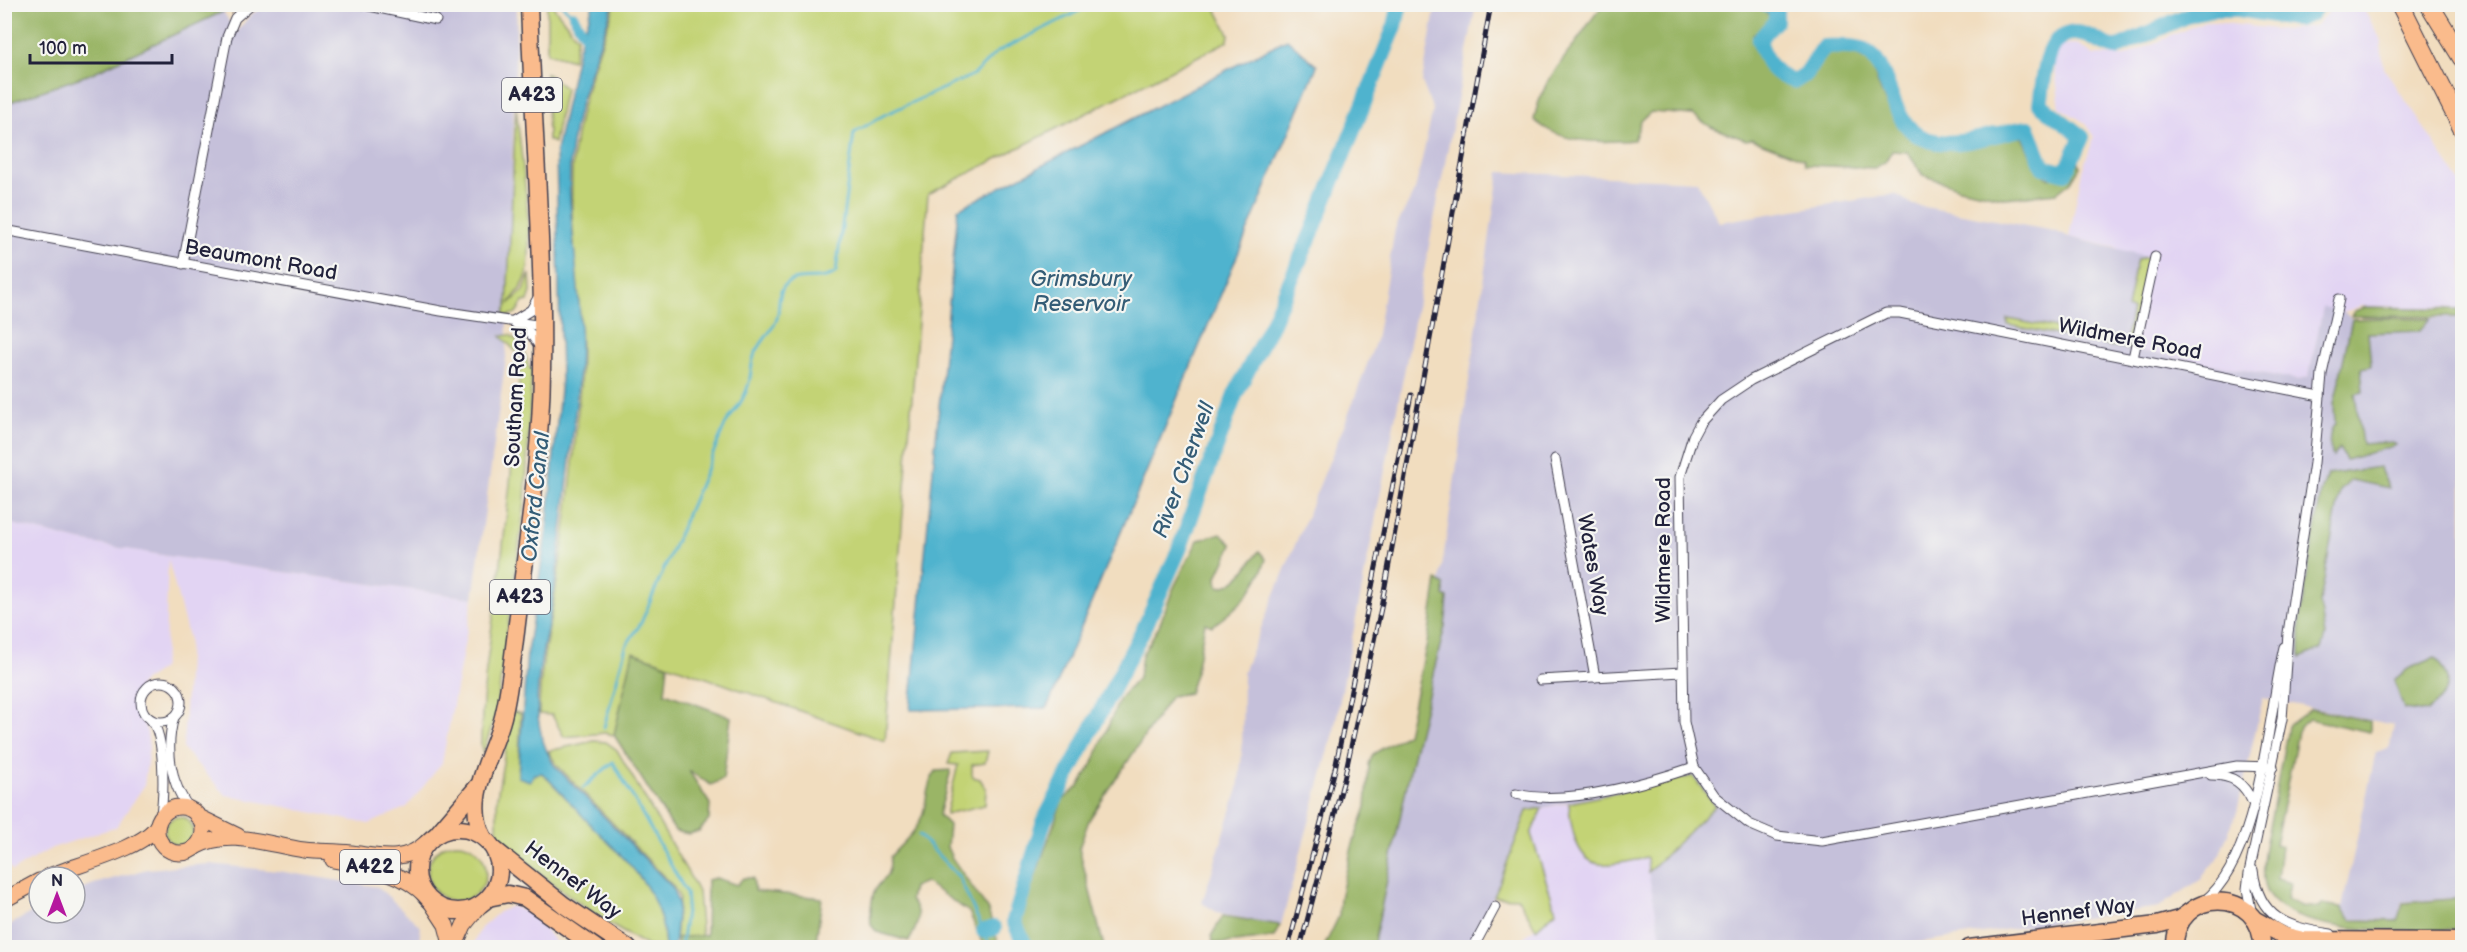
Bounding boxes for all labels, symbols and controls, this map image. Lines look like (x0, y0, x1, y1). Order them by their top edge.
scale bar (30, 27, 172, 65)
text: 100 m (39, 38, 87, 59)
road number: A423 (502, 78, 562, 112)
street label: Beaumont Road (183, 234, 339, 286)
water label: Grimsbury Reservoir (1030, 266, 1133, 318)
street label: Wildmere Road (2056, 313, 2204, 365)
street label: Southam Road (500, 326, 532, 468)
water label: River Cherwell (1147, 397, 1221, 542)
water label: Oxford Canal (516, 430, 556, 563)
street label: Wildmere Road (1651, 477, 1676, 623)
street label: Wates Way (1572, 512, 1614, 618)
road number: A423 (490, 580, 550, 614)
street label: Hennef Way (520, 836, 627, 925)
road number: A422 (340, 850, 400, 884)
north arrow (27, 865, 87, 925)
text: N (51, 872, 63, 891)
street label: Hennef Way (2020, 893, 2137, 931)

